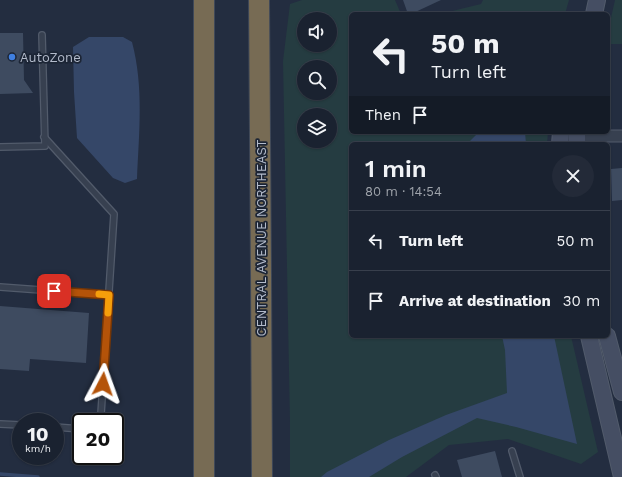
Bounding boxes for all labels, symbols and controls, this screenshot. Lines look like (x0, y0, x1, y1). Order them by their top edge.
map controls (297, 12, 337, 148)
button: sound (297, 12, 337, 52)
text: 50 m (431, 27, 500, 60)
icon: left (365, 28, 417, 80)
place label: AutoZone (20, 50, 81, 65)
marker: AutoZone (7, 52, 17, 62)
button: search (297, 60, 337, 100)
text: Turn left (431, 61, 506, 82)
icon: arrive (409, 104, 431, 126)
text: Then (365, 106, 401, 124)
button: layers (297, 108, 337, 148)
street label: CENTRAL AVENUE NORTHEAST (254, 139, 269, 336)
text: 1 min (365, 155, 427, 183)
button: close (552, 155, 594, 197)
text: 80 m · 14:54 (365, 184, 442, 199)
icon: left (365, 230, 387, 252)
text: Turn left (399, 232, 463, 250)
text: 50 m (557, 232, 594, 250)
pin (37, 274, 71, 308)
icon: arrive (43, 280, 65, 302)
icon: arrive (365, 290, 387, 312)
text: Arrive at destination (399, 292, 551, 310)
text: 30 m (563, 292, 600, 310)
position arrow (82, 363, 124, 405)
speed limit sign: 20 (72, 413, 124, 465)
text: 10 (27, 422, 49, 446)
text: km/h (25, 443, 51, 454)

